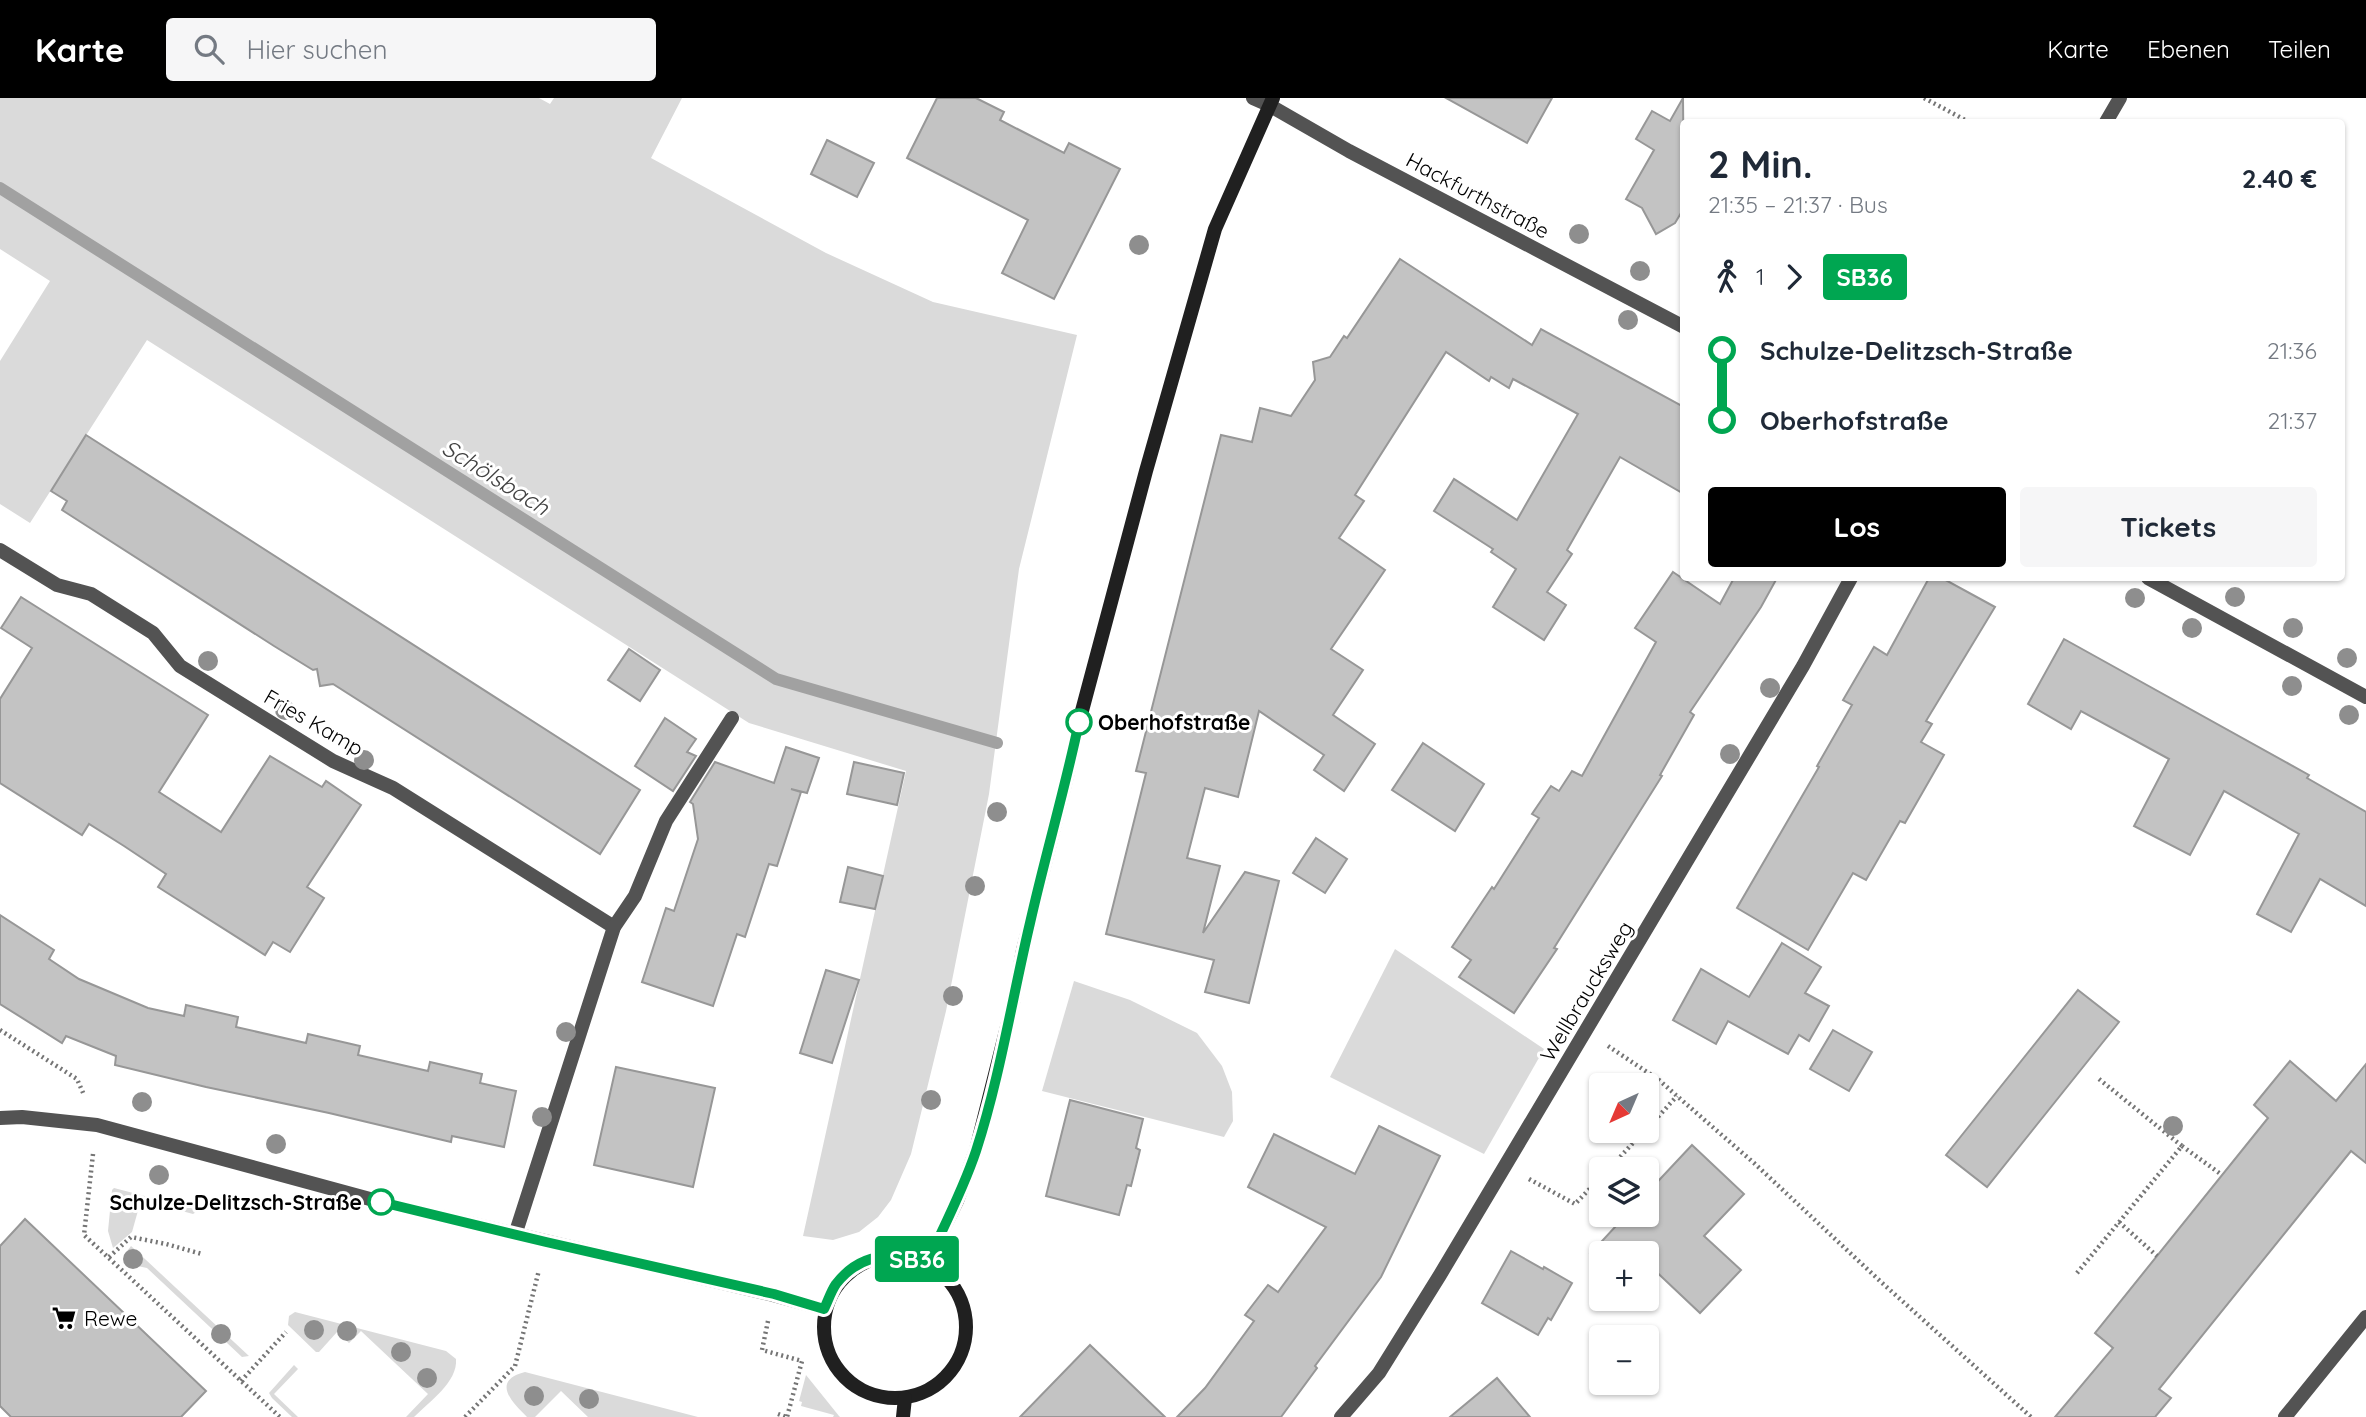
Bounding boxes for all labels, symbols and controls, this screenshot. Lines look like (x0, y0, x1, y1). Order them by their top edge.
search box (166, 18, 656, 81)
text: Karte (35, 29, 124, 70)
icon: search (190, 30, 228, 68)
text: Hier suchen (246, 33, 388, 66)
text: Karte (2047, 34, 2109, 64)
text: Ebenen (2147, 34, 2230, 64)
text: Teilen (2268, 34, 2331, 64)
text: 2 Min. (1708, 140, 1812, 188)
street label: Hackfurthstraße (1402, 146, 1554, 244)
text: 2.40 € (2242, 162, 2317, 195)
text: 21:35 – 21:37 · Bus (1708, 190, 1888, 219)
icon: walk (1708, 258, 1746, 296)
icon: forward (1775, 258, 1813, 296)
text: 1 (1756, 262, 1765, 291)
text: SB36 (1837, 262, 1893, 292)
text: Schulze-Delitzsch-Straße (1760, 334, 2073, 367)
text: 21:36 (2267, 336, 2317, 365)
text: Oberhofstraße (1760, 404, 1949, 437)
text: 21:37 (2268, 406, 2317, 435)
water label: Schölsbach (437, 433, 556, 522)
button: Los (1708, 487, 2006, 567)
button: Tickets (2020, 487, 2317, 567)
street label: Fries Kamp (260, 683, 368, 761)
marker: Oberhofstraße (1066, 709, 1092, 735)
place label: Oberhofstraße (1098, 709, 1250, 735)
street label: Wellbraucksweg (1534, 916, 1638, 1066)
north arrow (1589, 1073, 1659, 1143)
map controls (1589, 1073, 1659, 1395)
button: layers (1589, 1157, 1659, 1227)
place label: Schulze-Delitzsch-Straße (109, 1189, 362, 1215)
marker: Schulze-Delitzsch-Straße (368, 1189, 394, 1215)
line badge: SB36 (868, 1236, 966, 1282)
button: + (1589, 1241, 1659, 1311)
text: SB36 (889, 1244, 945, 1274)
supermarket icon: Rewe (50, 1304, 78, 1332)
place label: Rewe (84, 1305, 138, 1331)
button: − (1589, 1325, 1659, 1395)

